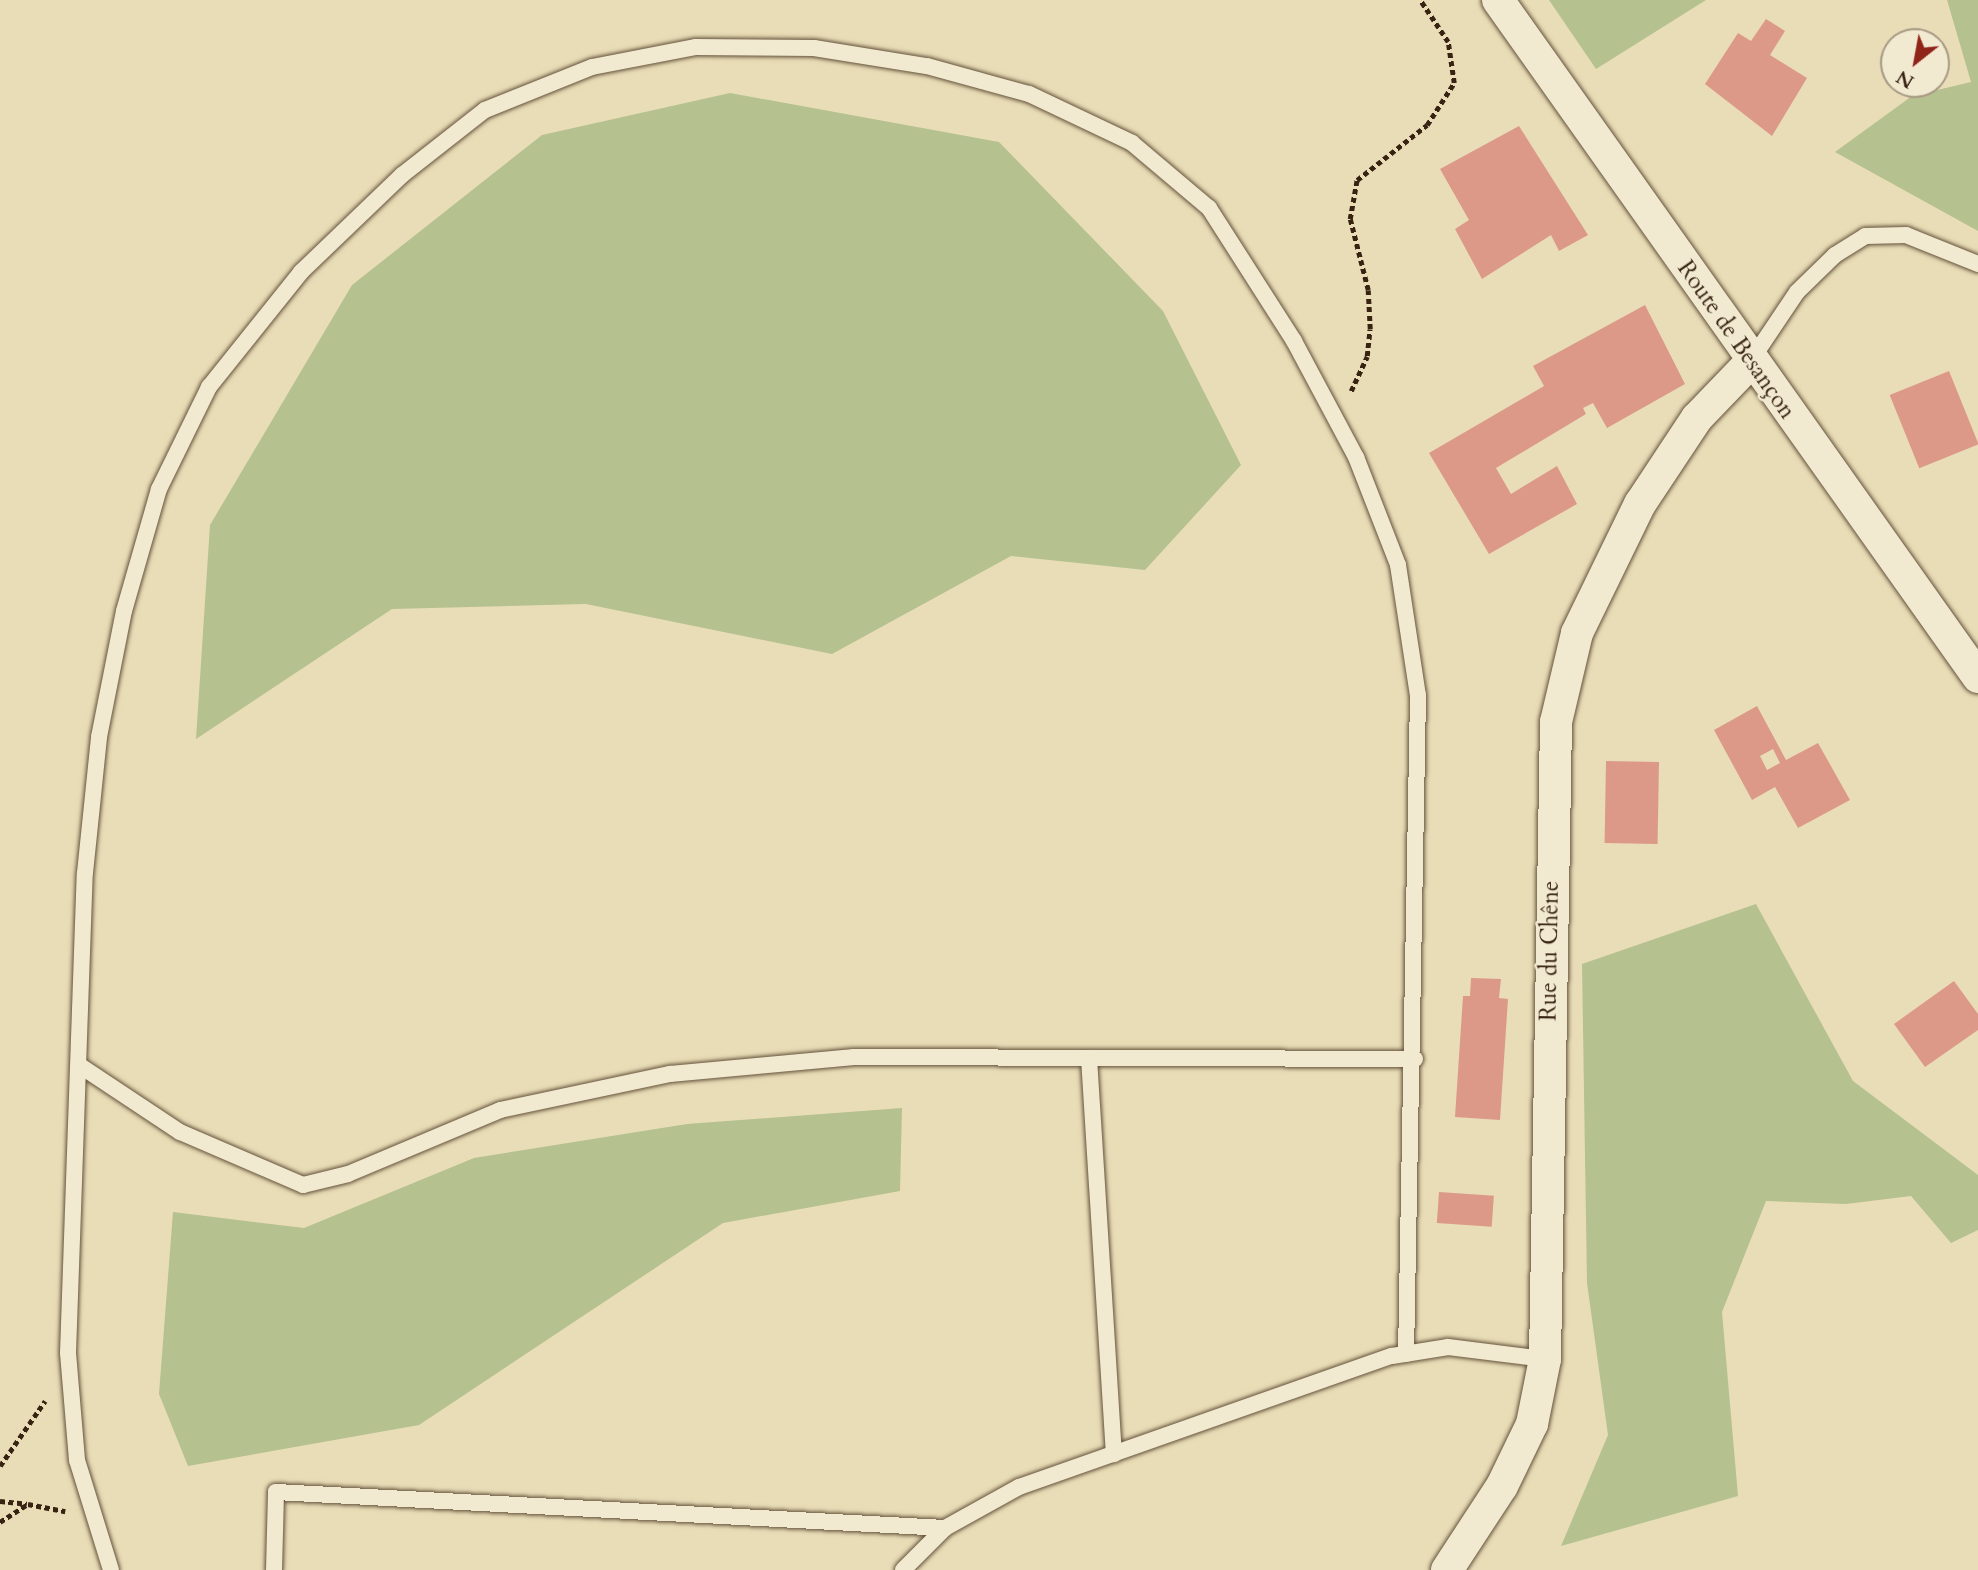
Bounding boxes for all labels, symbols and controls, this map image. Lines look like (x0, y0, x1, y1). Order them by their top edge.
north arrow (1880, 28, 1950, 98)
text: N (1891, 64, 1919, 95)
street label: Route de Besançon (1671, 256, 1801, 424)
street label: Rue du Chêne (1535, 881, 1565, 1021)

